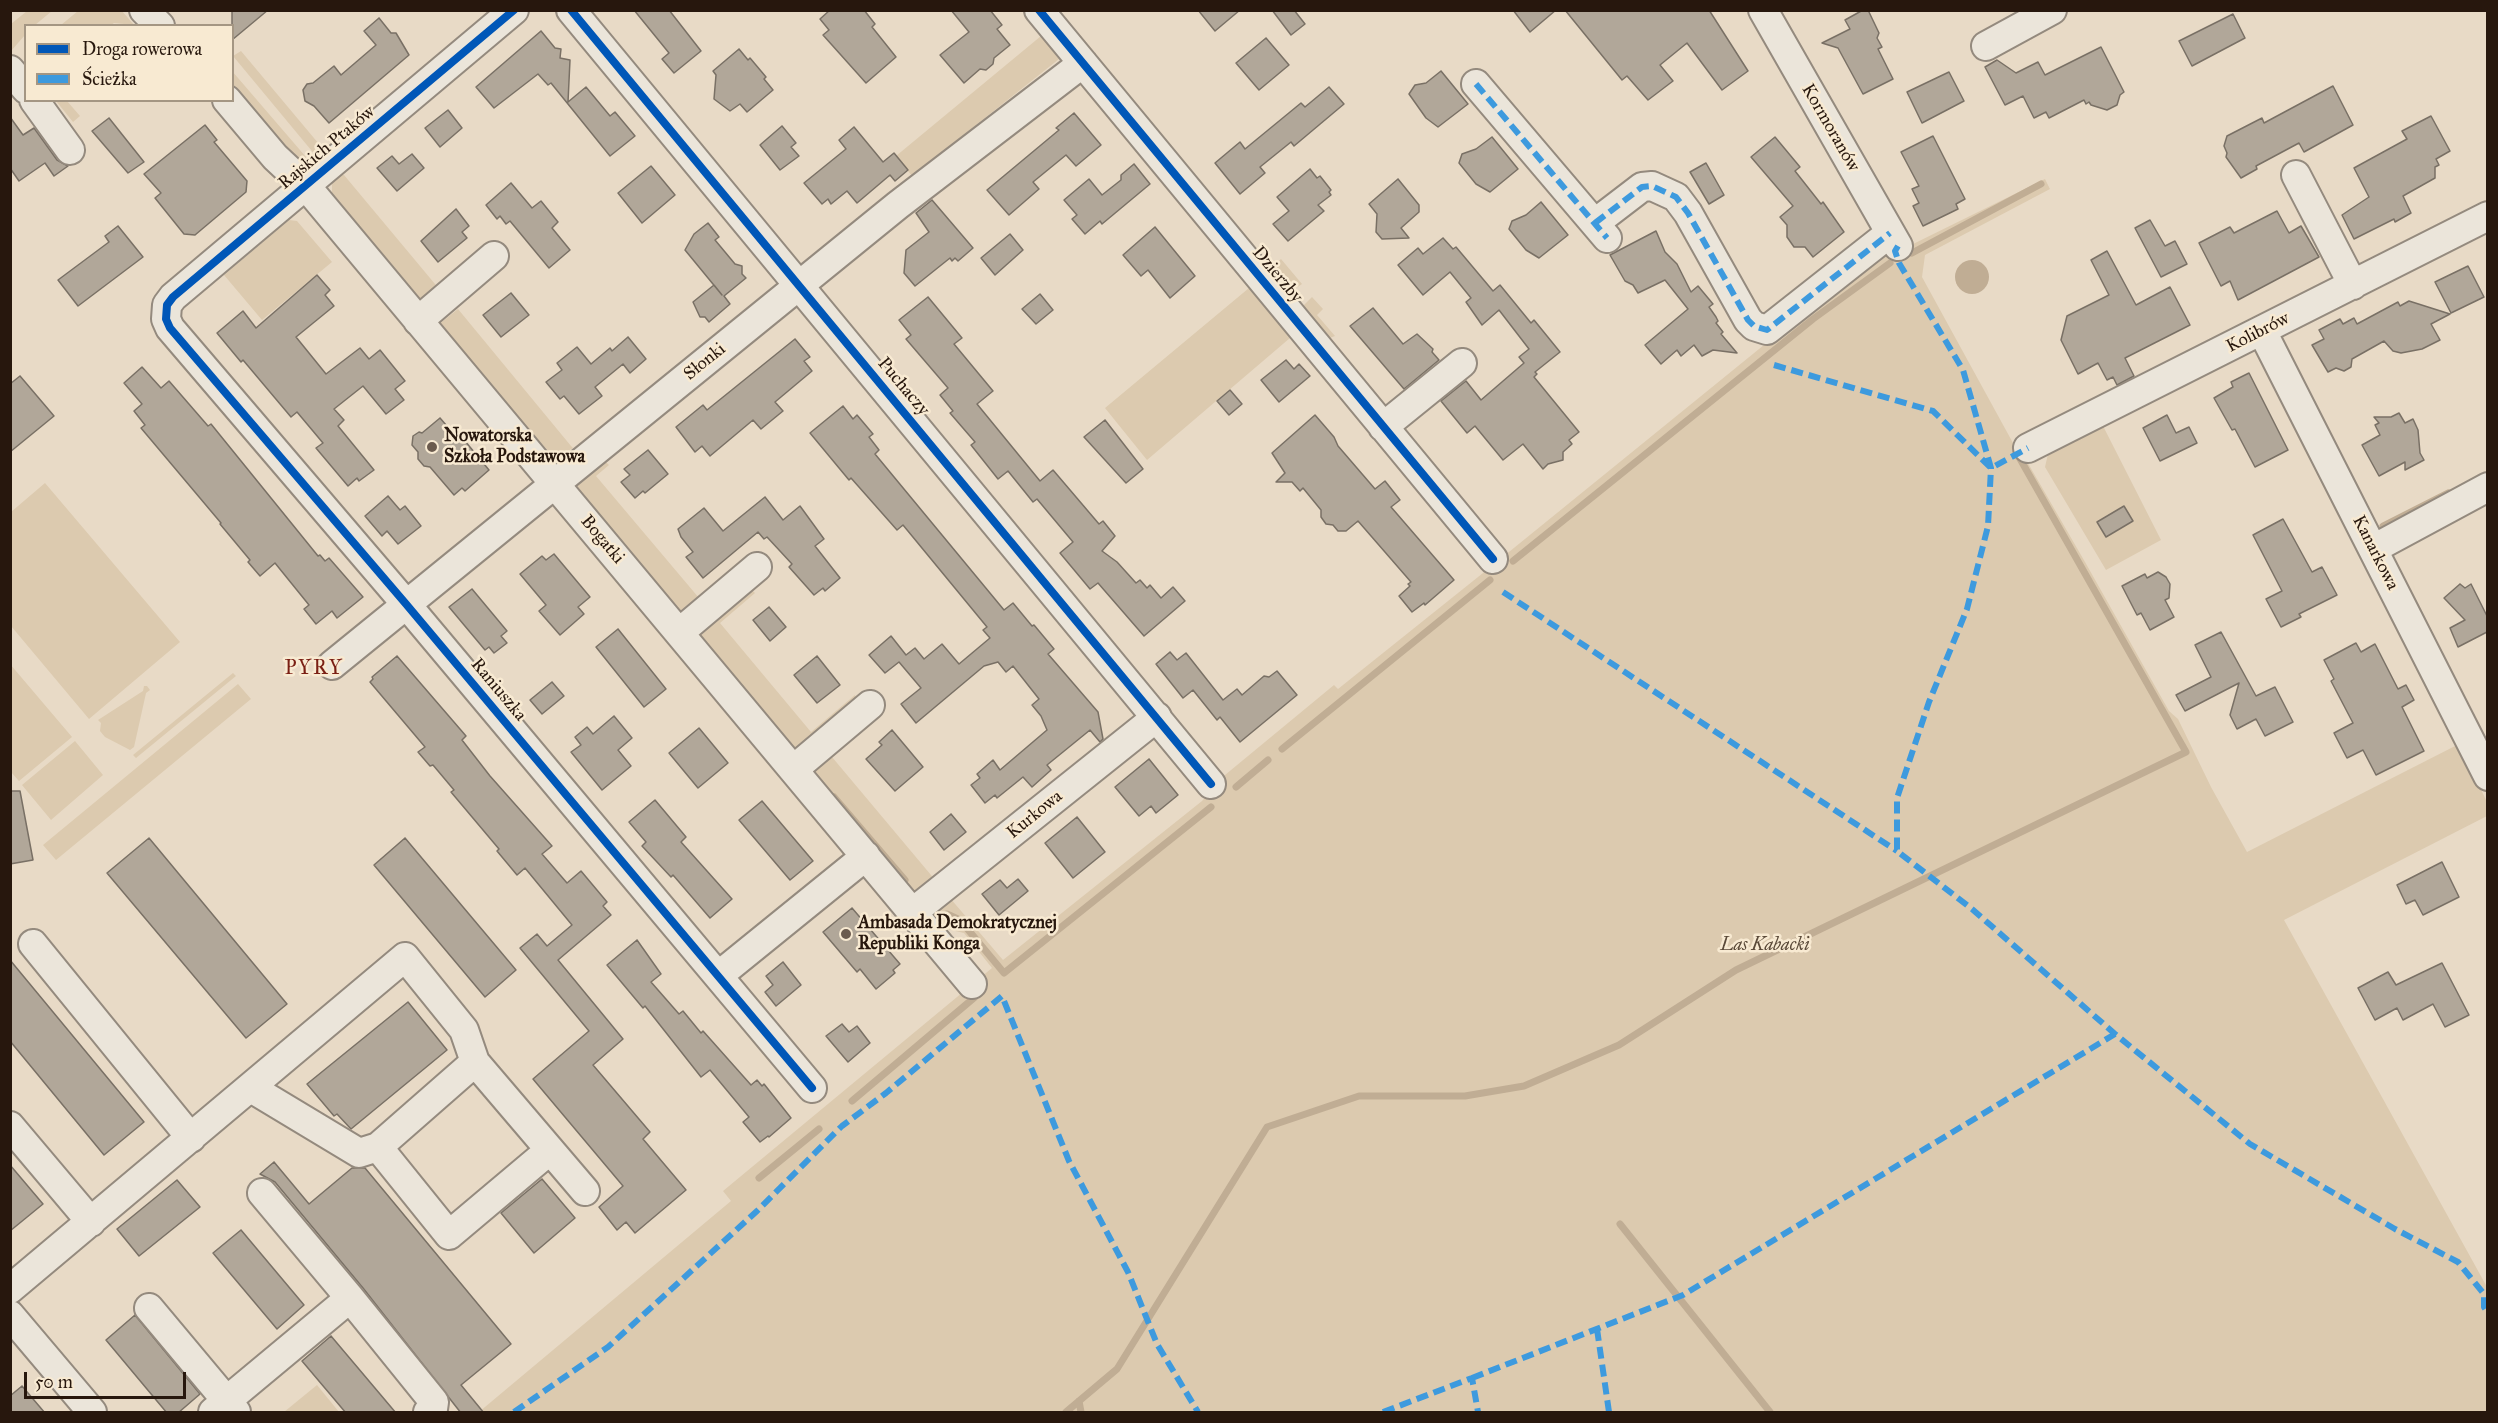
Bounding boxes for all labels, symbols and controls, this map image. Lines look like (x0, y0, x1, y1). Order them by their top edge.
legend (24, 24, 234, 102)
text: Droga rowerowa (82, 38, 202, 60)
text: Ścieżka (82, 68, 137, 90)
street label: Kormoranów (1796, 80, 1864, 176)
street label: Rajskich Ptaków (274, 101, 380, 195)
street label: Dzierzby (1247, 242, 1307, 308)
street label: Kolibrów (2223, 308, 2293, 358)
street label: Słonki (680, 339, 730, 385)
street label: Puchaczy (872, 353, 934, 421)
place label: Nowatorska Szkoła Podstawowa (444, 426, 585, 468)
marker: Nowatorska Szkoła Podstawowa (425, 440, 439, 454)
street label: Bogatki (575, 511, 629, 569)
street label: Kanarkowa (2347, 512, 2403, 594)
street label: Raniuszka (466, 654, 530, 726)
district label: PYRY (284, 656, 344, 682)
street label: Kurkowa (1003, 786, 1067, 844)
place label: Ambasada Demokratycznej Republiki Konga (858, 913, 1057, 956)
marker: Ambasada Demokratycznej Republiki Konga (839, 927, 853, 941)
park label: Las Kabacki (1720, 935, 1810, 957)
scale bar (27, 1360, 189, 1398)
text: 50 m (35, 1371, 73, 1393)

